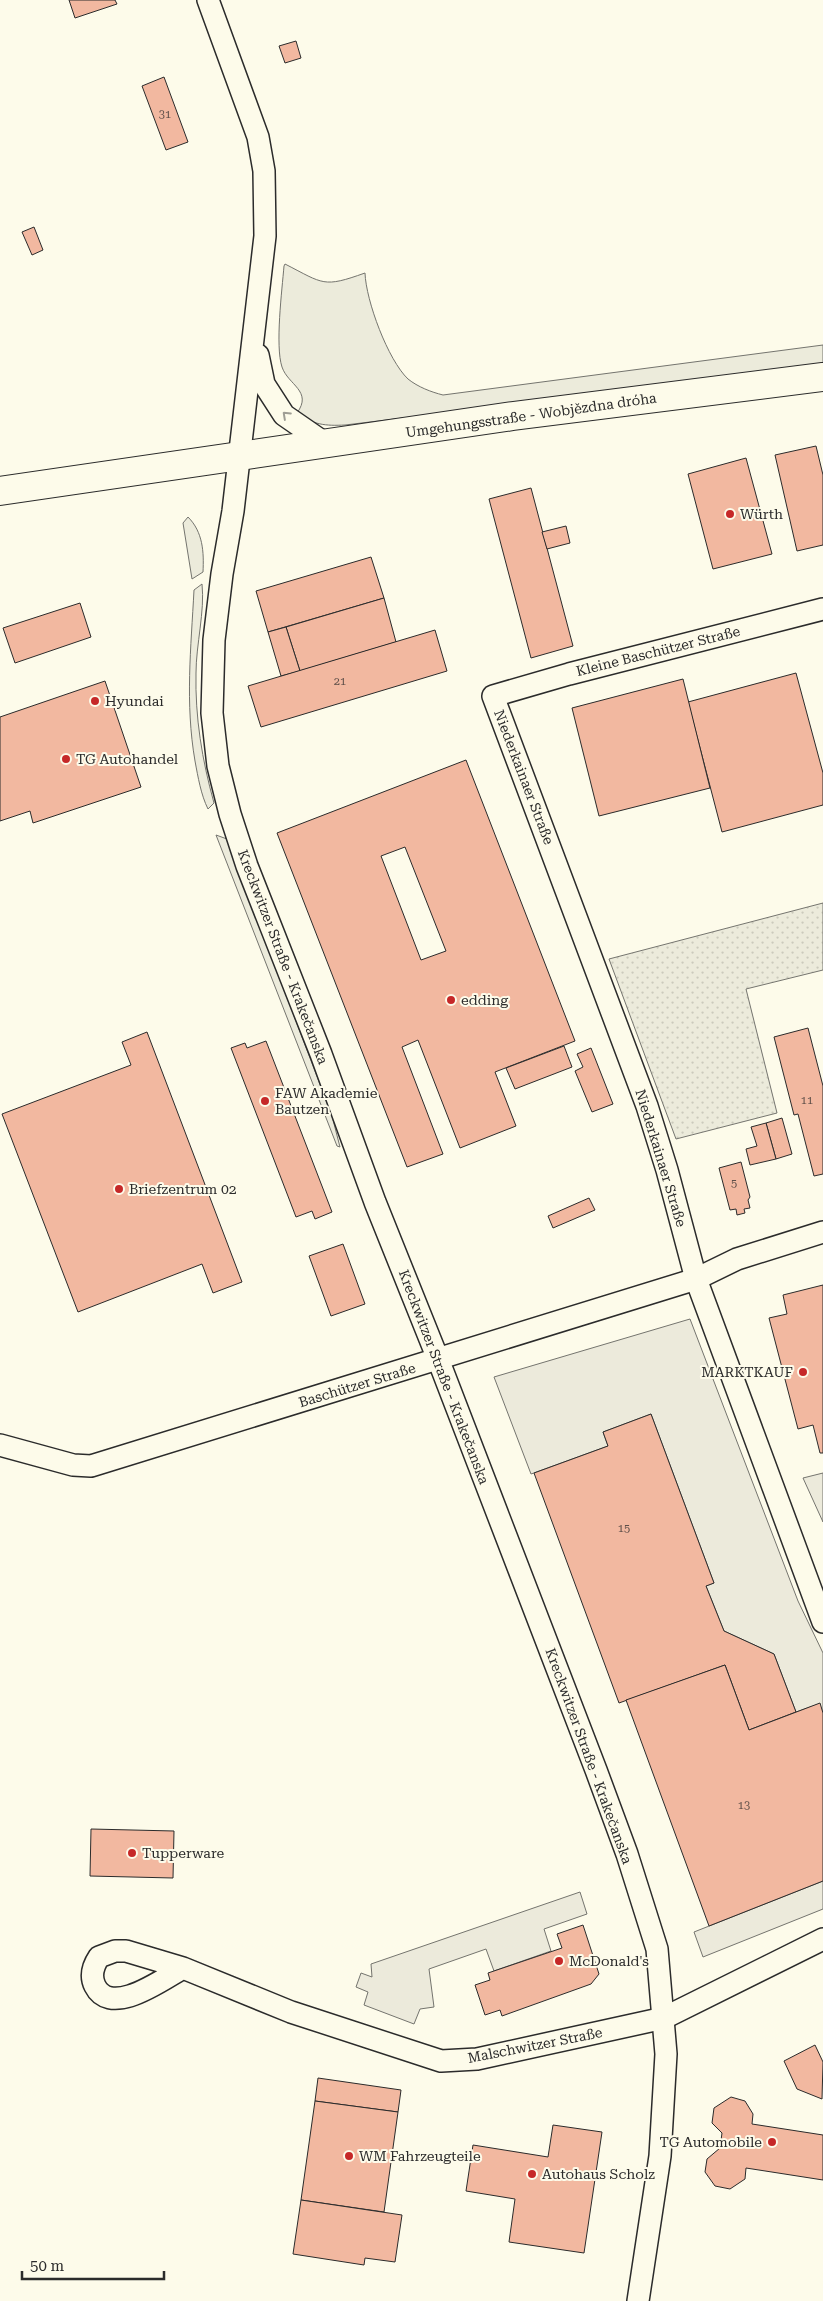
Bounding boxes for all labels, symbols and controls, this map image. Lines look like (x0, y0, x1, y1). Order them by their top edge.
house number: 31 (159, 108, 171, 121)
street label: Umgehungsstraße - Wobjězdna dróha (404, 389, 658, 441)
one-way arrow (283, 412, 292, 421)
place label: Würth (740, 506, 783, 522)
marker: Würth (724, 508, 736, 520)
street label: Kleine Baschützer Straße (574, 623, 742, 679)
house number: 21 (334, 675, 346, 688)
place label: Hyundai (105, 693, 164, 709)
marker: Hyundai (89, 695, 101, 707)
street label: Niederkainaer Straße (491, 707, 557, 847)
place label: TG Autohandel (76, 751, 179, 767)
marker: TG Autohandel (60, 753, 72, 765)
street label: Kreckwitzer Straße - Krakečanska (235, 847, 332, 1067)
place label: edding (461, 992, 508, 1008)
marker: edding (445, 994, 457, 1006)
place label: FAW Akademie Bautzen (275, 1085, 378, 1117)
street label: Niederkainaer Straße (632, 1087, 690, 1229)
house number: 11 (801, 1094, 813, 1107)
marker: FAW Akademie Bautzen (259, 1095, 271, 1107)
house number: 5 (731, 1177, 737, 1190)
place label: Briefzentrum 02 (129, 1181, 237, 1197)
marker: Briefzentrum 02 (113, 1183, 125, 1195)
street label: Kreckwitzer Straße - Krakečanska (396, 1267, 493, 1487)
street label: Baschützer Straße (297, 1360, 418, 1410)
place label: MARKTKAUF (701, 1364, 793, 1380)
marker: MARKTKAUF (797, 1366, 809, 1378)
house number: 15 (618, 1522, 630, 1535)
street label: Kreckwitzer Straße - Krakečanska (542, 1646, 636, 1866)
house number: 13 (738, 1799, 750, 1812)
place label: Tupperware (142, 1845, 225, 1861)
marker: Tupperware (126, 1847, 138, 1859)
place label: McDonald's (569, 1953, 649, 1969)
marker: McDonald's (553, 1955, 565, 1967)
street label: Malschwitzer Straße (466, 2024, 604, 2066)
place label: TG Automobile (660, 2134, 762, 2150)
marker: TG Automobile (766, 2136, 778, 2148)
place label: WM Fahrzeugteile (359, 2148, 481, 2164)
marker: WM Fahrzeugteile (343, 2150, 355, 2162)
place label: Autohaus Scholz (542, 2166, 655, 2182)
marker: Autohaus Scholz (526, 2168, 538, 2180)
scale bar (22, 2248, 165, 2280)
text: 50 m (30, 2257, 65, 2275)

